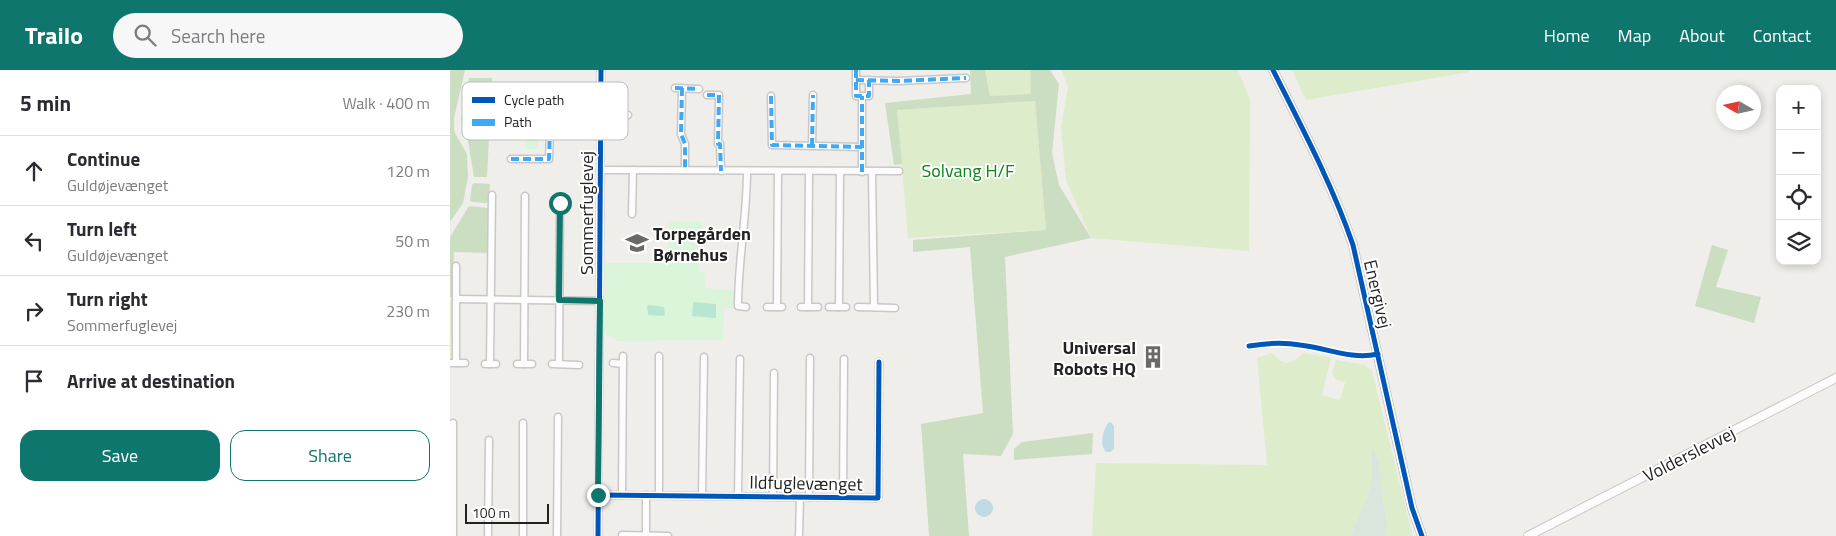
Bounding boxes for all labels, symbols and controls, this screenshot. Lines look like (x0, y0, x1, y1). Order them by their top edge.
search box (113, 13, 463, 58)
text: Trailo (25, 17, 83, 53)
icon: search (131, 21, 159, 49)
text: Search here (171, 21, 265, 50)
text: Home (1544, 22, 1590, 49)
text: Map (1618, 22, 1651, 49)
text: About (1679, 22, 1725, 49)
text: Contact (1753, 22, 1811, 49)
legend (462, 82, 628, 140)
north arrow (1716, 85, 1761, 130)
map controls (1776, 85, 1821, 265)
button: + (1776, 85, 1821, 130)
text: 5 min (20, 87, 71, 119)
text: Cycle path (504, 89, 564, 110)
text: Walk · 400 m (342, 91, 430, 115)
text: Path (504, 111, 532, 132)
button: − (1776, 130, 1821, 175)
text: Continue (67, 144, 140, 173)
street label: Sommerfuglevej (573, 151, 600, 275)
icon: ahead (20, 157, 48, 185)
park label: Solvang H/F (922, 157, 1014, 184)
text: 120 m (386, 159, 430, 183)
text: Guldøjevænget (67, 173, 168, 197)
button: locate (1776, 175, 1821, 220)
route start (549, 192, 572, 215)
text: Turn left (67, 214, 137, 243)
place label: Torpegården Børnehus (653, 220, 751, 268)
button: layers (1776, 220, 1821, 265)
icon: left (20, 227, 48, 255)
text: 50 m (395, 229, 430, 253)
school or university icon: Torpegården Børnehus (624, 230, 650, 256)
text: Guldøjevænget (67, 243, 168, 267)
street label: Energivej (1357, 257, 1399, 331)
text: Turn right (67, 284, 148, 313)
icon: right (20, 297, 48, 325)
text: 230 m (386, 299, 430, 323)
text: Sommerfuglevej (67, 313, 177, 337)
place label: Universal Robots HQ (1053, 334, 1136, 382)
building icon: Universal Robots HQ (1140, 344, 1166, 370)
text: Arrive at destination (67, 366, 235, 395)
icon: arrive (20, 367, 48, 395)
street label: Volderslevvej (1638, 419, 1740, 489)
button: Save (20, 430, 220, 481)
button: Share (230, 430, 430, 481)
street label: Ildfuglevænget (749, 469, 864, 497)
route end (587, 484, 610, 507)
scale bar (465, 501, 549, 524)
text: 100 m (472, 502, 510, 523)

